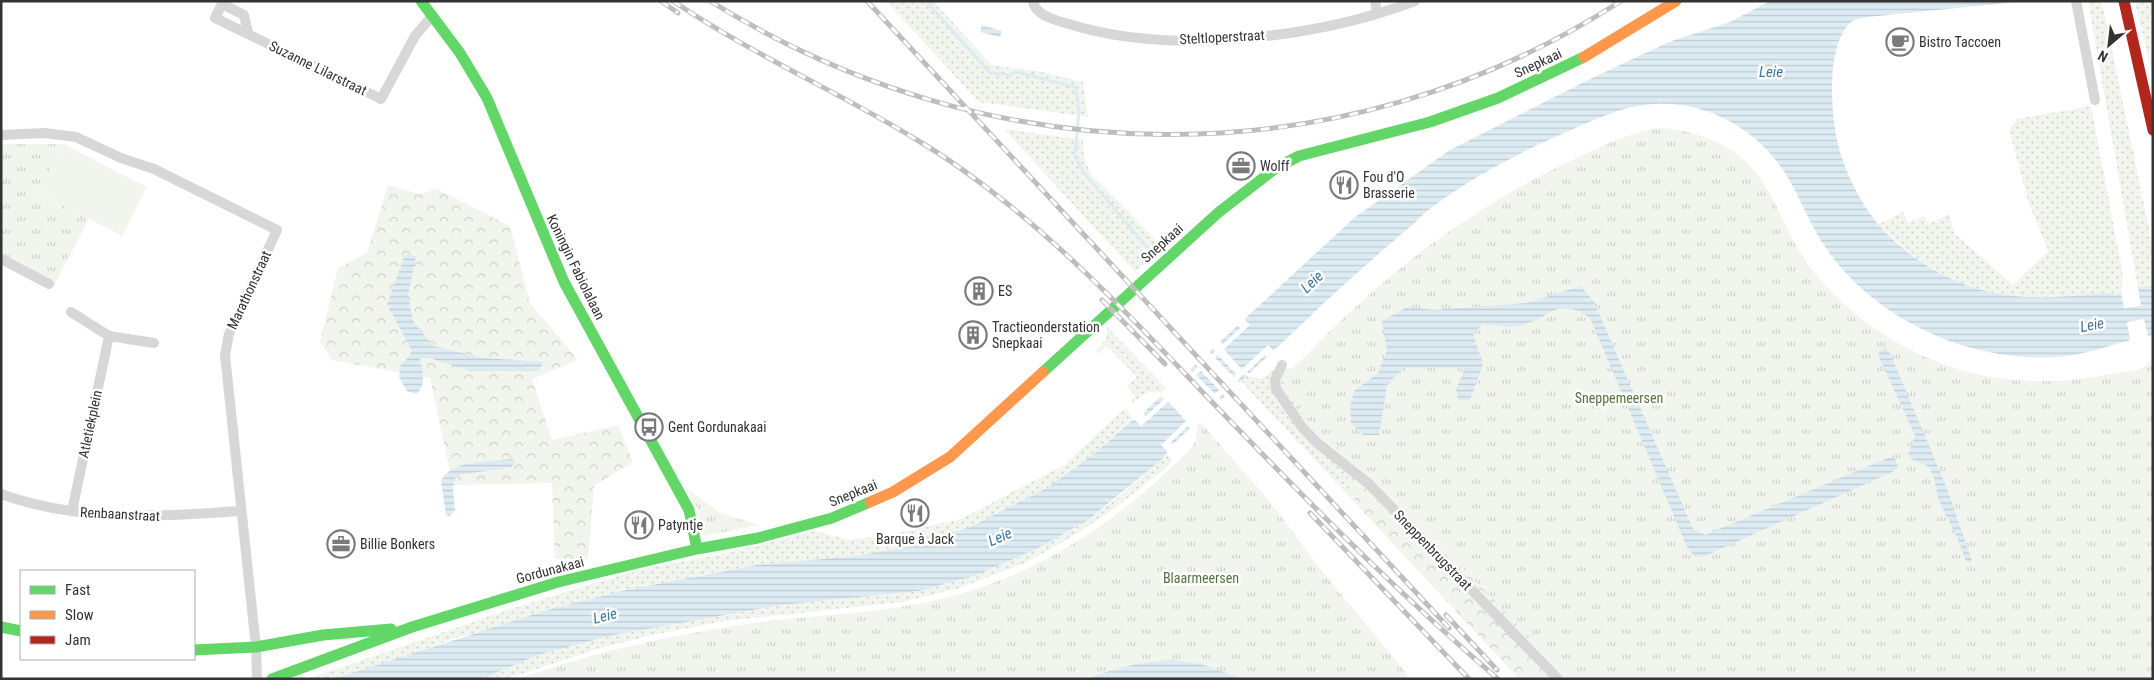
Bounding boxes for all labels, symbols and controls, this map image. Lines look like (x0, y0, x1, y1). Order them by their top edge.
north arrow (2084, 20, 2134, 70)
street label: Steltloperstraat (1179, 27, 1265, 47)
cafe icon: Bistro Taccoen (1885, 27, 1915, 57)
place label: Bistro Taccoen (1919, 34, 2001, 50)
street label: Suzanne Lilarstraat (267, 37, 369, 99)
street label: Snepkaai (1512, 45, 1564, 81)
text: N (2095, 47, 2110, 66)
water label: Leie (1759, 63, 1783, 81)
office icon: Wolff (1226, 151, 1256, 181)
place label: Wolff (1260, 158, 1290, 174)
place label: Fou d'O Brasserie (1363, 169, 1415, 201)
restaurant icon: Fou d'O Brasserie (1329, 170, 1359, 200)
street label: Koningin Fabiolalaan (544, 212, 608, 322)
street label: Snepkaai (1138, 220, 1186, 266)
street label: Marathonstraat (224, 248, 274, 332)
water label: Leie (1297, 267, 1327, 297)
building icon: ES (964, 276, 994, 306)
place label: ES (998, 283, 1012, 299)
water label: Leie (2079, 314, 2106, 336)
place label: Tractieonderstation Snepkaai (992, 319, 1100, 351)
building icon: Tractieonderstation Snepkaai (958, 320, 988, 350)
street label: Atletiekplein (75, 389, 105, 459)
park label: Sneppemeersen (1575, 390, 1663, 406)
bus stop icon: Gent Gordunakaai (634, 412, 664, 442)
place label: Gent Gordunakaai (668, 419, 767, 435)
street label: Snepkaai (827, 476, 879, 510)
restaurant icon: Barque à Jack (900, 498, 930, 528)
street label: Renbaanstraat (80, 504, 160, 524)
street label: Sneppenbrugstraat (1391, 507, 1475, 593)
restaurant icon: Patyntje (624, 510, 654, 540)
place label: Patyntje (658, 517, 703, 533)
water label: Leie (985, 524, 1015, 550)
office icon: Billie Bonkers (326, 529, 356, 559)
place label: Barque à Jack (876, 531, 955, 547)
place label: Billie Bonkers (360, 536, 435, 552)
street label: Gordunakaai (514, 553, 586, 587)
legend (20, 570, 195, 660)
park label: Blaarmeersen (1163, 570, 1239, 586)
text: Fast (65, 581, 90, 599)
water label: Leie (591, 604, 619, 628)
text: Slow (65, 606, 94, 624)
text: Jam (65, 631, 91, 649)

